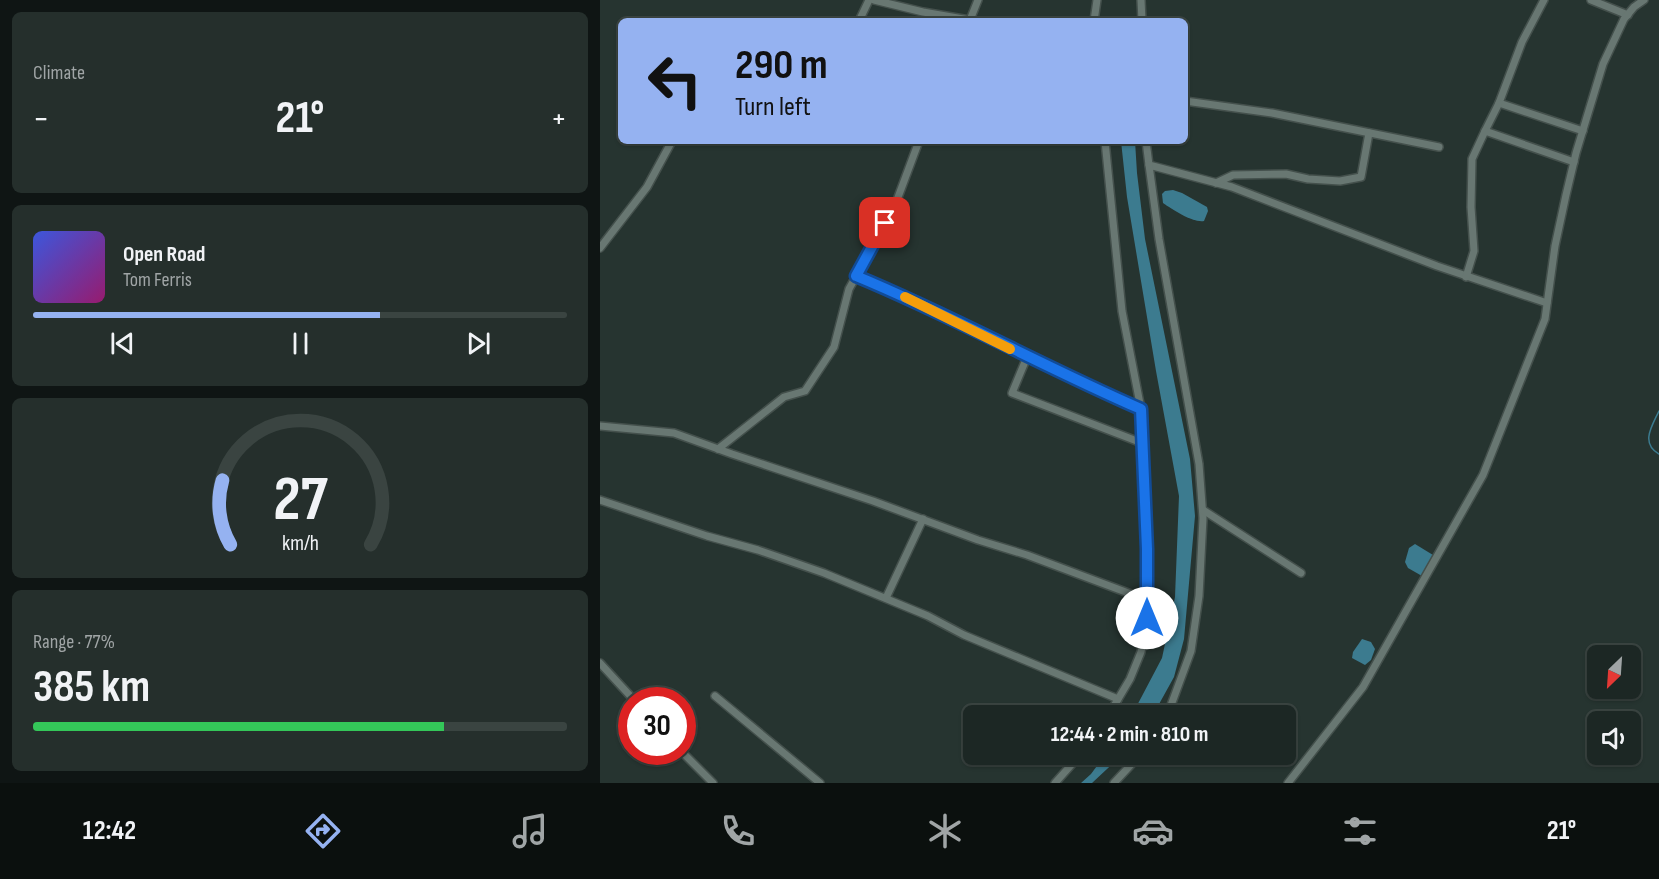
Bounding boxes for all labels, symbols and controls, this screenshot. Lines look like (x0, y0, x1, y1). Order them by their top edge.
text: 290 m (735, 40, 828, 91)
icon: left (636, 42, 714, 120)
text: Climate (33, 61, 85, 85)
text: 21° (276, 91, 324, 146)
text: Turn left (735, 91, 811, 123)
text: − (33, 99, 49, 139)
text: + (551, 99, 567, 139)
pin (859, 197, 910, 248)
icon: arrive (868, 206, 901, 239)
text: Open Road (123, 241, 205, 268)
text: Tom Ferris (123, 268, 192, 292)
icon: previous (106, 327, 139, 360)
icon: pause (284, 327, 317, 360)
icon: next (462, 327, 495, 360)
text: 27 (273, 463, 328, 538)
text: km/h (281, 531, 319, 556)
position arrow (1115, 586, 1179, 650)
text: Range · 77% (33, 630, 115, 654)
north arrow (1587, 645, 1641, 699)
map controls (1587, 645, 1641, 765)
text: 385 km (33, 660, 150, 715)
speed limit sign: 30 (618, 687, 696, 765)
button: sound (1587, 711, 1641, 765)
text: 12:44 · 2 min · 810 m (1051, 721, 1208, 748)
icon: directions (302, 810, 344, 852)
icon: music (509, 810, 551, 852)
icon: phone (717, 810, 759, 852)
icon: climate (924, 810, 966, 852)
icon: car (1132, 810, 1174, 852)
icon: filters (1339, 810, 1381, 852)
text: 12:42 (83, 815, 136, 847)
text: 21° (1547, 815, 1576, 847)

